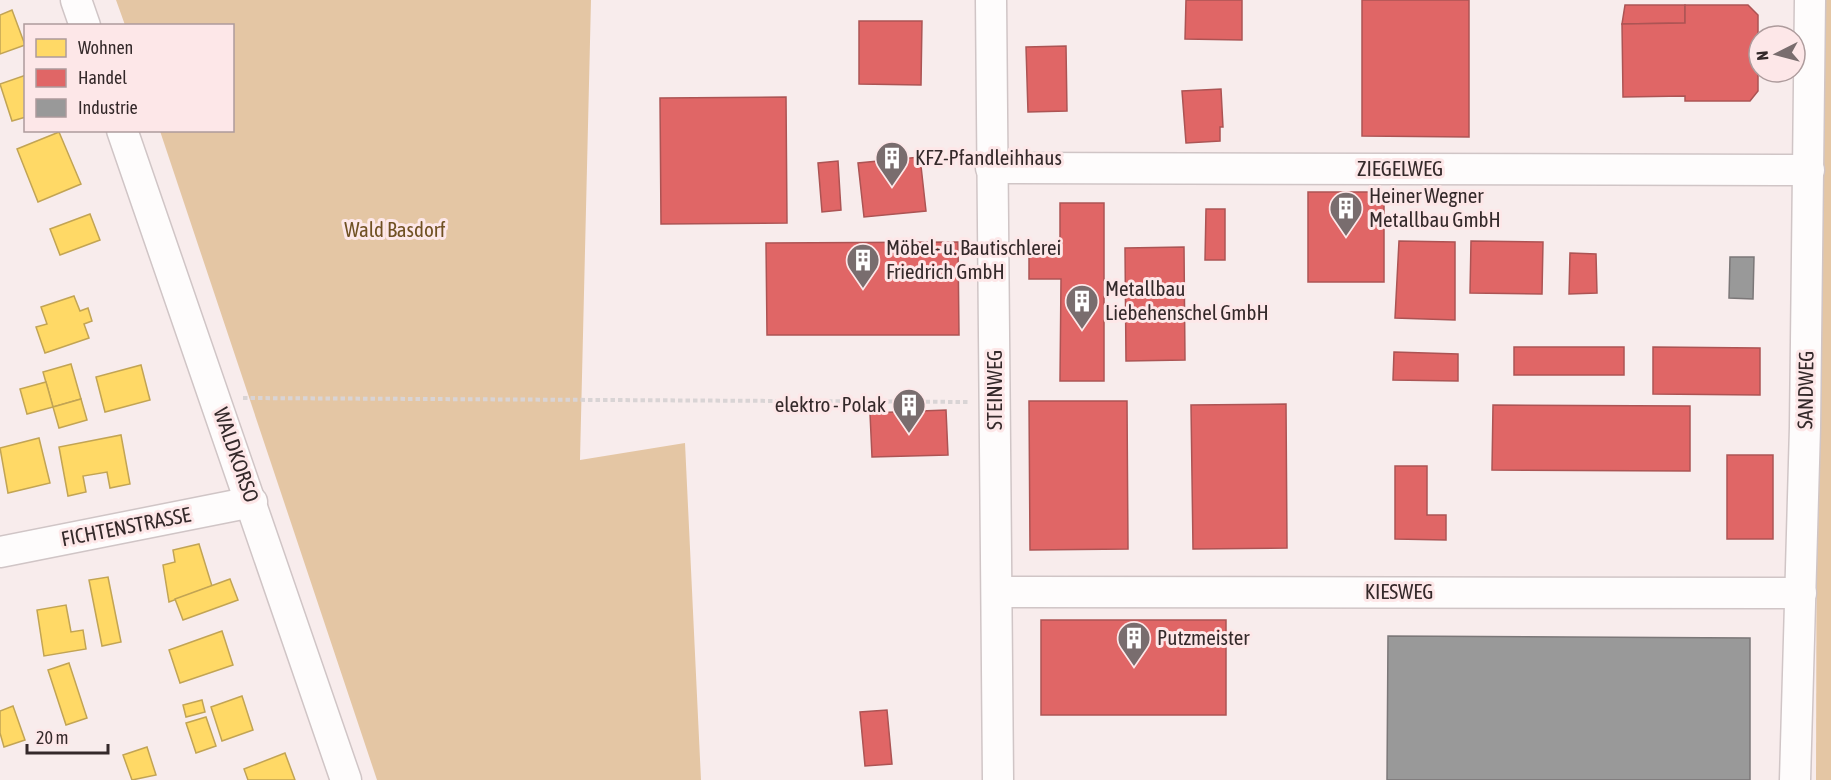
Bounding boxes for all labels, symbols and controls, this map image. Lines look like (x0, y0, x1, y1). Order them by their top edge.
legend (24, 24, 234, 132)
north arrow (1747, 24, 1807, 84)
text: Wohnen (78, 37, 133, 58)
text: N (1753, 50, 1772, 61)
text: Handel (78, 67, 127, 88)
text: Industrie (78, 97, 138, 118)
building icon: KFZ-Pfandleihhaus (874, 140, 910, 187)
place label: KFZ-Pfandleihhaus (915, 145, 1062, 169)
street label: ZIEGELWEG (1357, 156, 1443, 180)
place label: Heiner Wegner Metallbau GmbH (1369, 183, 1501, 231)
building icon: Heiner Wegner Metallbau GmbH (1328, 190, 1364, 237)
park label: Wald Basdorf (344, 217, 446, 241)
place label: Möbel- u. Bautischlerei Friedrich GmbH (886, 235, 1061, 283)
building icon: Möbel- u. Bautischlerei Friedrich GmbH (845, 242, 881, 289)
place label: Metallbau Liebehenschel GmbH (1105, 276, 1269, 324)
building icon: Metallbau Liebehenschel GmbH (1064, 283, 1100, 330)
street label: STEINWEG (982, 350, 1006, 430)
street label: SANDWEG (1792, 351, 1818, 429)
building icon: elektro - Polak (891, 387, 927, 434)
place label: elektro - Polak (775, 392, 886, 416)
street label: WALDKORSO (210, 404, 264, 505)
street label: FICHTENSTRASSE (59, 502, 193, 550)
street label: KIESWEG (1365, 579, 1433, 603)
building icon: Putzmeister (1116, 620, 1152, 667)
place label: Putzmeister (1157, 625, 1250, 649)
scale bar (27, 717, 108, 755)
text: 20 m (36, 727, 68, 748)

